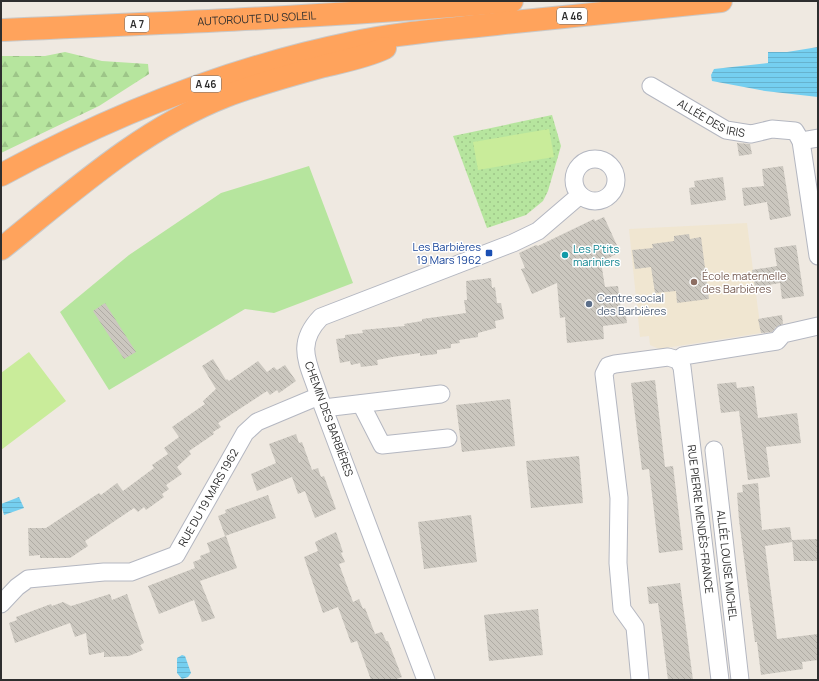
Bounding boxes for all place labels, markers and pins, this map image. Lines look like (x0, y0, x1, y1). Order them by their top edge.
place label: Les Barbières 19 Mars 1962 (413, 239, 481, 267)
place label: Les P'tits mariniers (573, 241, 620, 269)
marker: Les Barbières 19 Mars 1962 (484, 248, 494, 258)
marker: Les P'tits mariniers (560, 250, 570, 260)
place label: École maternelle des Barbières (702, 268, 787, 296)
marker: École maternelle des Barbières (689, 277, 699, 287)
place label: Centre social des Barbières (597, 290, 667, 318)
marker: Centre social des Barbières (584, 299, 594, 309)

